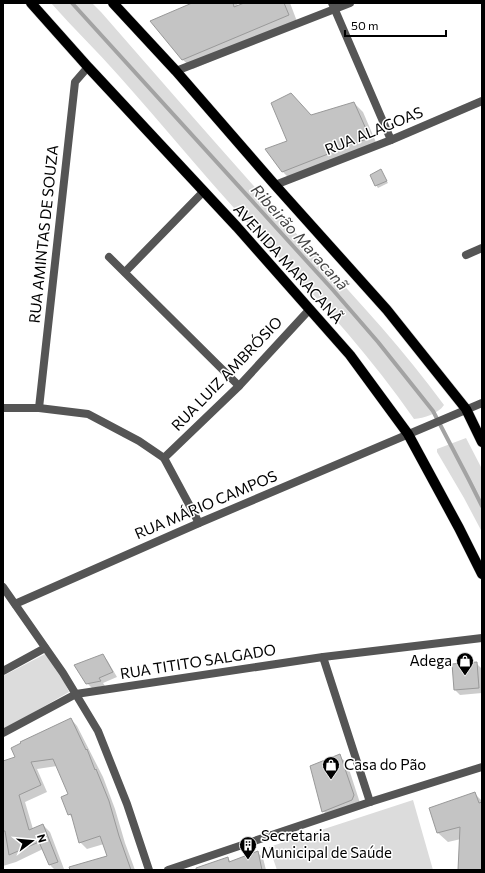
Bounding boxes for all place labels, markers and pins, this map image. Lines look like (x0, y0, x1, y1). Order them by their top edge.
place label: Adega (410, 651, 452, 669)
shop icon: Adega (455, 651, 475, 676)
shop icon: Casa do Pão (321, 755, 341, 780)
place label: Casa do Pão (344, 755, 426, 773)
place label: Secretaria Municipal de Saúde (261, 826, 392, 861)
building icon: Secretaria Municipal de Saúde (238, 835, 258, 860)

